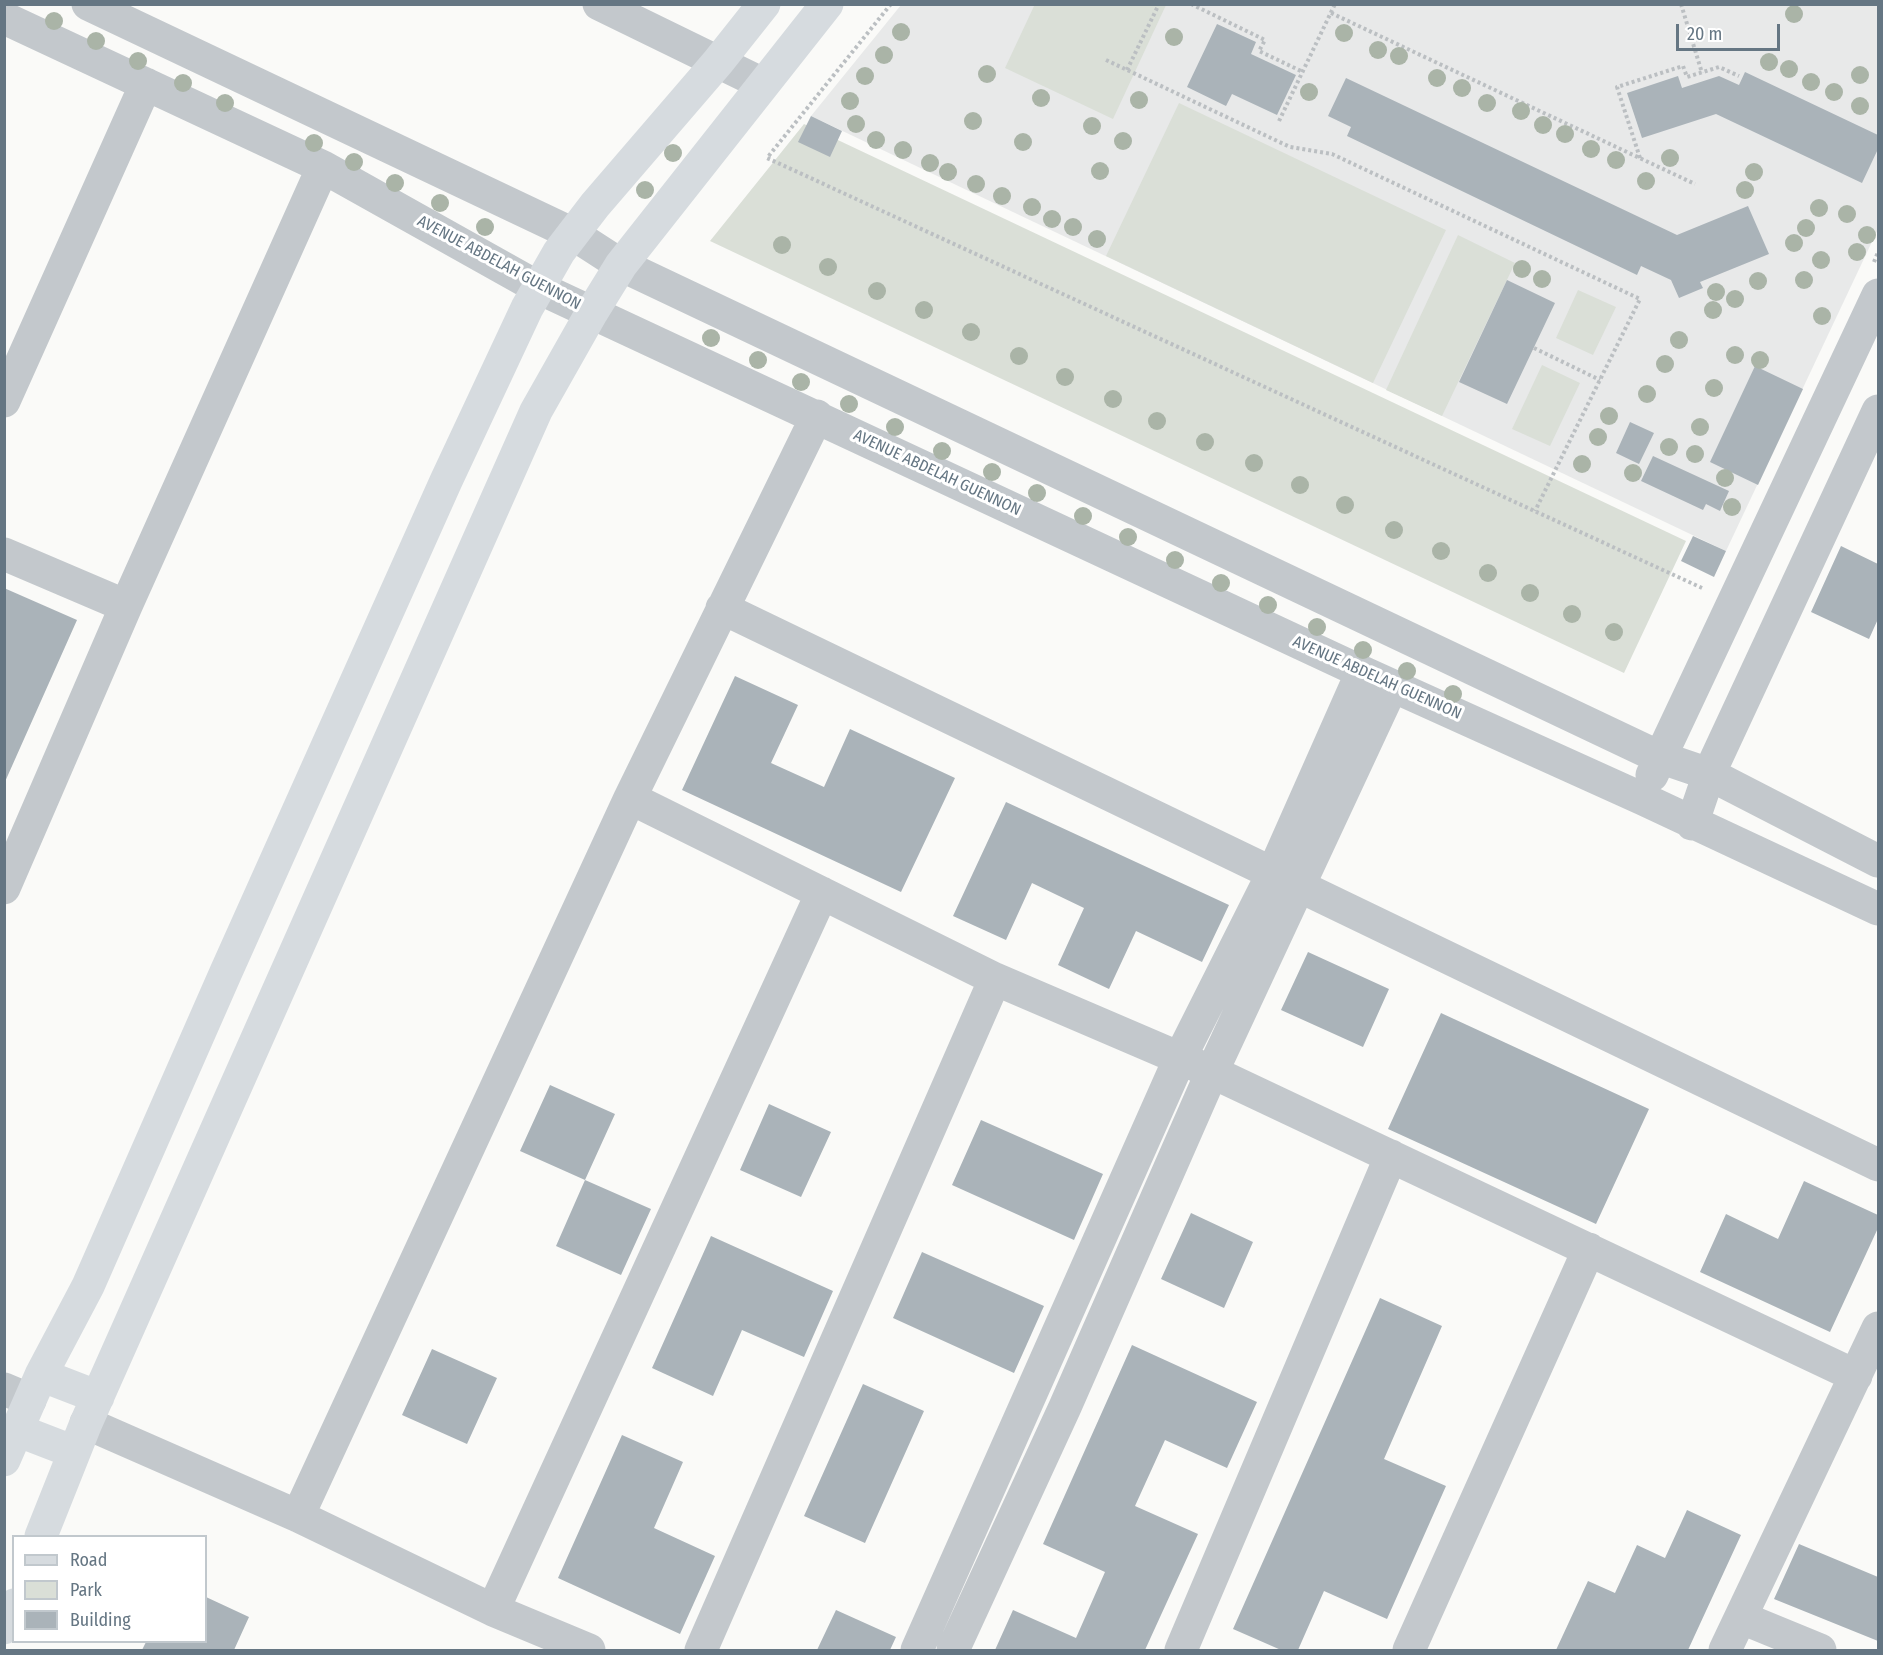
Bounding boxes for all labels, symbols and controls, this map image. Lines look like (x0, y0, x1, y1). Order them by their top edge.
scale bar (1679, 12, 1782, 50)
text: 20 m (1687, 23, 1722, 45)
street label: AVENUE ABDELAH GUENNON (414, 212, 584, 314)
street label: AVENUE ABDELAH GUENNON (850, 426, 1024, 520)
street label: AVENUE ABDELAH GUENNON (1290, 632, 1464, 724)
legend (12, 1535, 207, 1643)
text: Road (70, 1549, 107, 1571)
text: Park (70, 1579, 102, 1601)
text: Building (70, 1609, 131, 1631)

